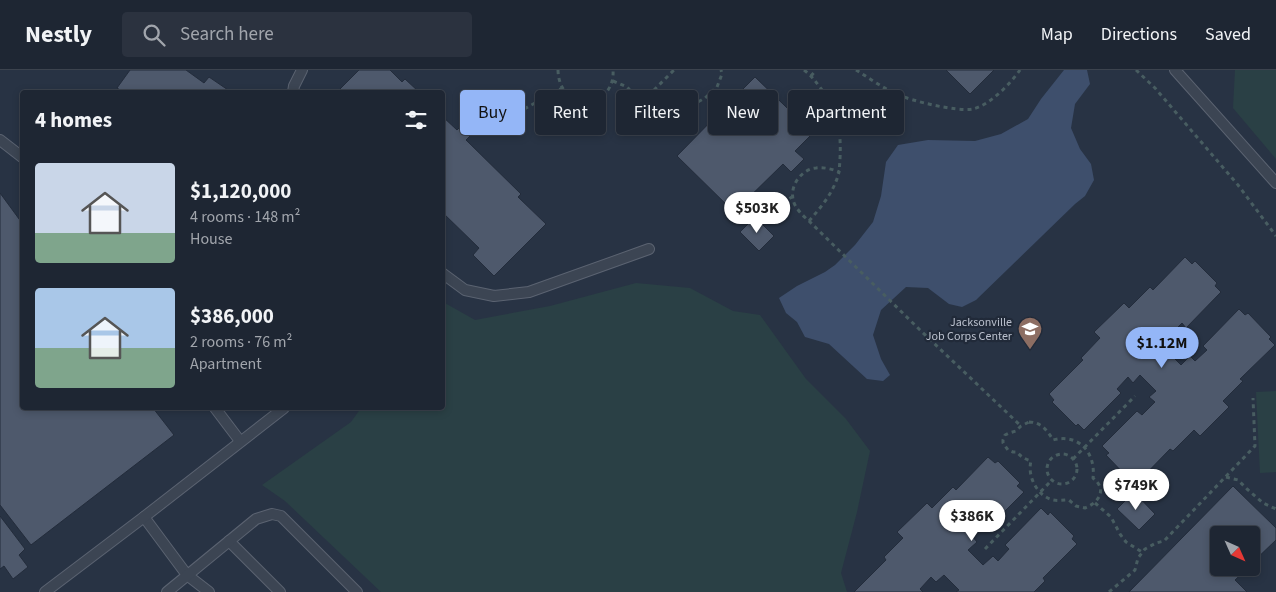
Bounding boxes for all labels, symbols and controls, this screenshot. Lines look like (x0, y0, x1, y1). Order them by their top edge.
search box (122, 12, 472, 57)
text: Nestly (25, 17, 92, 52)
icon: search (140, 21, 168, 49)
text: Search here (180, 21, 274, 48)
text: Map (1041, 22, 1073, 47)
text: Directions (1101, 22, 1177, 47)
text: Saved (1205, 22, 1251, 47)
chip: Buy (460, 90, 525, 135)
chip: Rent (535, 90, 606, 135)
chip: Filters (616, 90, 698, 135)
chip: New (708, 90, 778, 135)
chip: Apartment (788, 90, 904, 135)
text: 4 homes (35, 105, 112, 135)
icon: filters (402, 106, 430, 134)
text: $1,120,000 (190, 176, 291, 206)
icon: home (75, 183, 135, 243)
pin: $503K (722, 191, 792, 234)
text: $503K (735, 197, 779, 219)
text: 4 rooms · 148 m² (190, 206, 300, 228)
text: House (190, 228, 232, 250)
text: $386,000 (190, 301, 274, 331)
icon: home (75, 308, 135, 368)
place label: Jacksonville Job Corps Center (926, 314, 1013, 345)
school or university icon: Jacksonville Job Corps Center (1017, 316, 1043, 350)
pin: $1.12M (1121, 326, 1203, 369)
text: 2 rooms · 76 m² (190, 331, 292, 353)
text: $1.12M (1137, 332, 1187, 354)
text: Apartment (190, 353, 262, 375)
pin: $749K (1101, 468, 1171, 511)
text: $749K (1114, 474, 1158, 496)
pin: $386K (937, 500, 1007, 542)
text: $386K (950, 505, 994, 527)
north arrow (1210, 526, 1260, 576)
map controls (1210, 526, 1260, 576)

